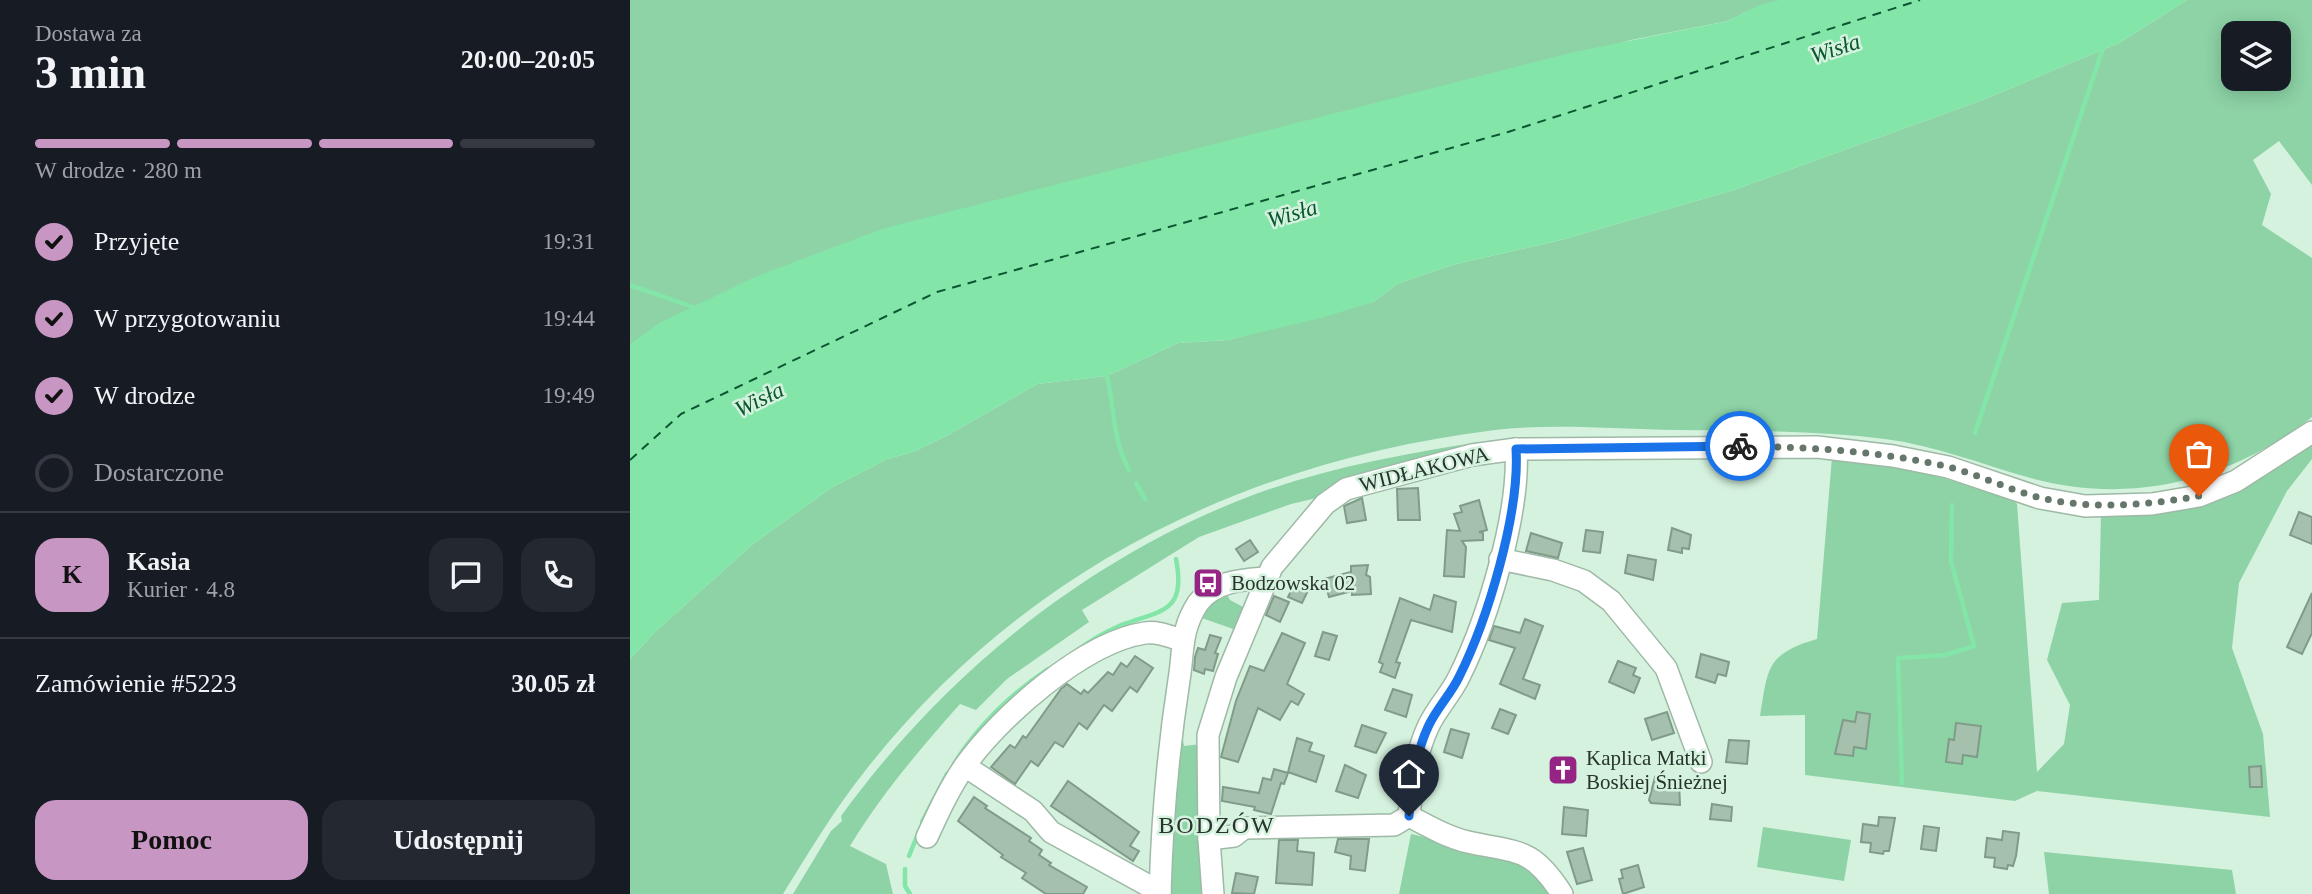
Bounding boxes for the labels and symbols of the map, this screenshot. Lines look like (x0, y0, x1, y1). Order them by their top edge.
water label: Wisła (1807, 29, 1863, 68)
water label: Wisła (1264, 194, 1320, 233)
water label: Wisła (731, 377, 788, 422)
courier (1705, 411, 1775, 481)
pin (2169, 424, 2229, 496)
street label: WIDŁAKOWA (1357, 441, 1492, 497)
bus stop icon: Bodzowska 02 (1191, 566, 1225, 600)
place label: Bodzowska 02 (1231, 571, 1355, 595)
pin (1379, 744, 1439, 816)
place label: Kaplica Matki Boskiej Śnieżnej (1586, 746, 1728, 794)
church icon: Kaplica Matki Boskiej Śnieżnej (1546, 753, 1580, 787)
district label: BODZÓW (1158, 812, 1276, 838)

